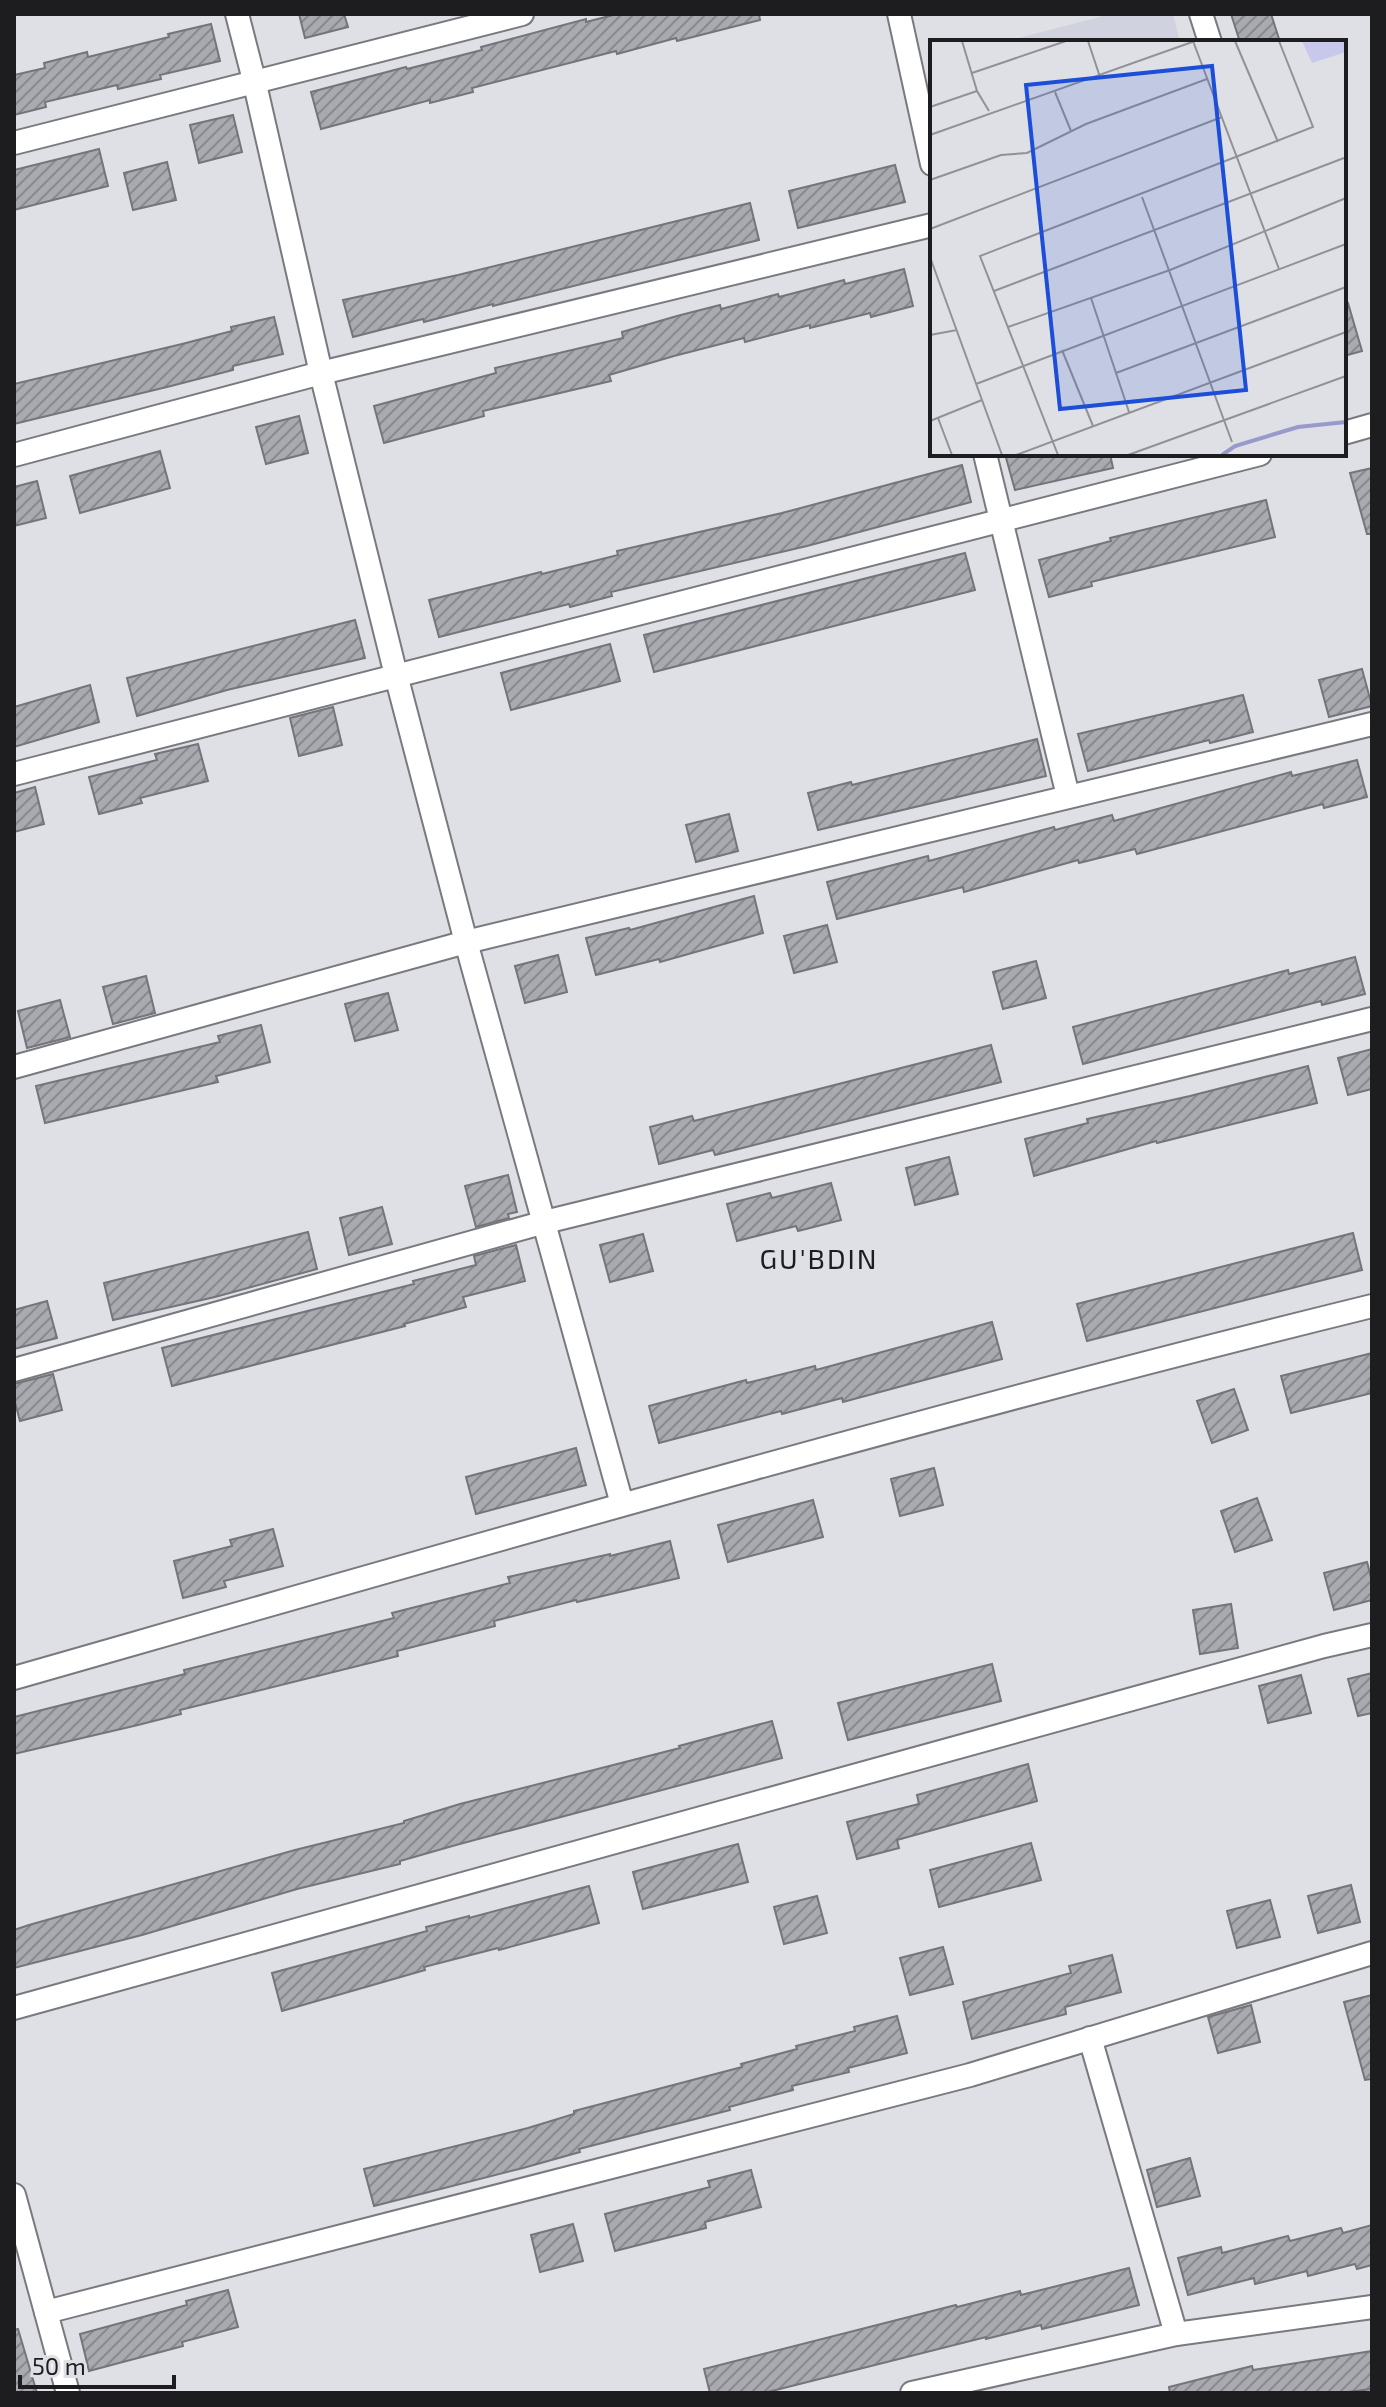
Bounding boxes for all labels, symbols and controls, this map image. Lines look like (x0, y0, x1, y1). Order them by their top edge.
inset map (930, 40, 1346, 456)
district label: GU'BDIN (759, 1241, 879, 1275)
scale bar (20, 2339, 174, 2389)
text: 50 m (32, 2351, 86, 2380)

